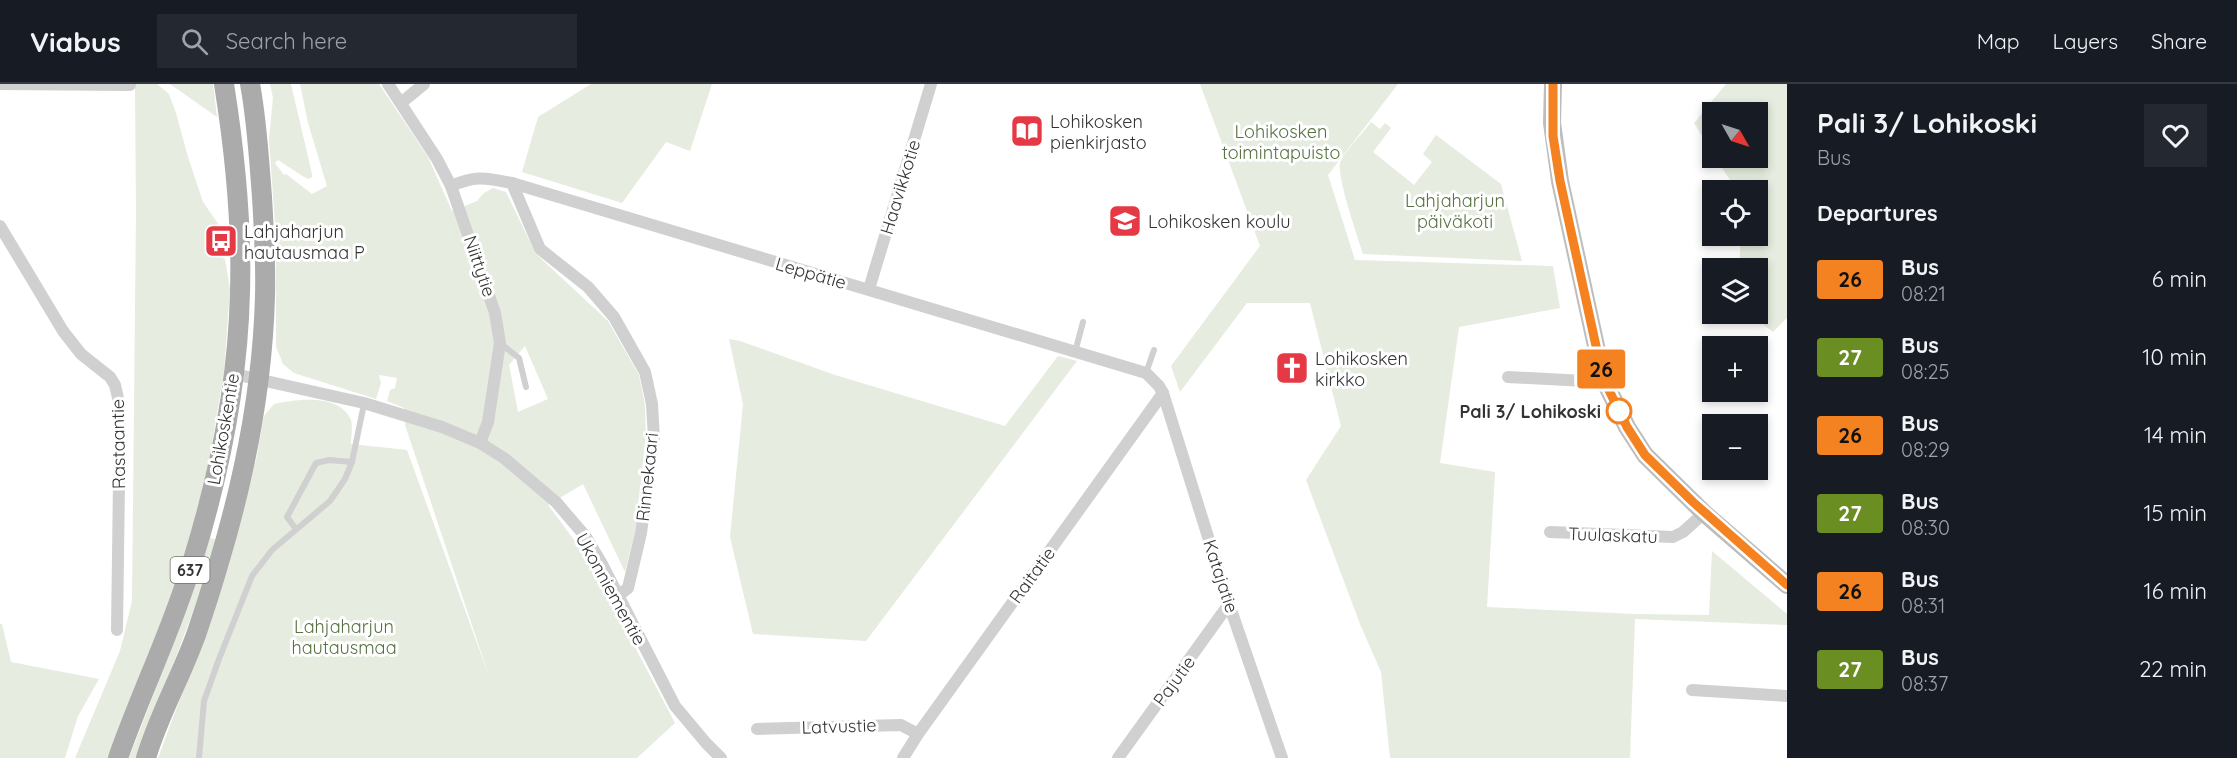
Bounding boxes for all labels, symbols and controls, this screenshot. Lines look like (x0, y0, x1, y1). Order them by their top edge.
search box (157, 14, 577, 68)
text: Viabus (30, 24, 121, 59)
icon: search (178, 25, 211, 58)
text: Search here (226, 27, 347, 55)
text: Map (1977, 28, 2020, 54)
text: Layers (2053, 28, 2118, 54)
text: Share (2151, 28, 2207, 54)
north arrow (1702, 102, 1768, 168)
map controls (1702, 102, 1768, 480)
button: heart (2144, 104, 2207, 167)
text: Pali 3/ Lohikoski (1817, 105, 2037, 140)
place label: Lohikosken pienkirjasto (1050, 110, 1147, 154)
library icon: Lohikosken pienkirjasto (1009, 113, 1045, 149)
park label: Lohikosken toimintapuisto (1222, 120, 1340, 164)
street label: Haavikkotie (875, 137, 925, 237)
text: Bus (1817, 145, 1851, 170)
button: locate (1702, 180, 1768, 246)
park label: Lahjaharjun päiväkoti (1405, 189, 1505, 233)
text: Departures (1817, 199, 1938, 227)
school or university icon: Lohikosken koulu (1107, 203, 1143, 239)
place label: Lohikosken koulu (1148, 210, 1290, 233)
place label: Lahjaharjun hautausmaa P (244, 220, 365, 264)
bus stop icon: Lahjaharjun hautausmaa P (203, 223, 239, 259)
street label: Niittytie (459, 232, 501, 300)
street label: Leppätie (773, 252, 849, 294)
text: Bus (1901, 253, 1939, 281)
button: layers (1702, 258, 1768, 324)
text: 6 min (2152, 265, 2207, 293)
text: 26 (1838, 266, 1862, 292)
text: 08:21 (1901, 281, 1946, 306)
text: Bus (1901, 331, 1939, 359)
button: + (1702, 336, 1768, 402)
text: 10 min (2142, 343, 2207, 371)
text: 27 (1838, 344, 1862, 370)
place label: Lohikosken kirkko (1315, 347, 1408, 391)
church icon: Lohikosken kirkko (1274, 350, 1310, 386)
line badge: 26 (1574, 350, 1628, 388)
text: 26 (1589, 356, 1613, 382)
text: 08:25 (1901, 359, 1949, 384)
street label: Lohikoskentie (202, 371, 244, 487)
marker: Pali 3/ Lohikoski (1606, 398, 1632, 424)
street label: Rastaantie (106, 399, 130, 489)
place label: Pali 3/ Lohikoski (1459, 400, 1601, 423)
text: Bus (1901, 409, 1939, 437)
button: − (1702, 414, 1768, 480)
text: 14 min (2144, 421, 2207, 449)
text: 26 (1838, 422, 1862, 448)
street label: Rinnekaari (631, 431, 663, 523)
text: 08:29 (1901, 437, 1950, 462)
text: Bus (1901, 487, 1939, 515)
text: 15 min (2143, 499, 2207, 527)
text: 27 (1838, 500, 1862, 526)
text: 08:30 (1901, 515, 1950, 540)
street label: Tuulaskatu (1568, 522, 1658, 548)
street label: Ukonniementie (571, 529, 651, 649)
street label: Katajatie (1198, 536, 1244, 616)
street label: Raitatie (1004, 542, 1060, 608)
road number: 637 (170, 557, 210, 583)
text: Bus (1901, 565, 1939, 593)
text: 16 min (2144, 577, 2207, 605)
text: 26 (1838, 578, 1862, 604)
text: 08:31 (1901, 593, 1945, 618)
park label: Lahjaharjun hautausmaa (291, 615, 397, 659)
text: Bus (1901, 643, 1939, 671)
street label: Pajutie (1148, 651, 1200, 711)
text: 22 min (2139, 655, 2207, 683)
text: 27 (1838, 656, 1862, 682)
text: 08:37 (1901, 671, 1948, 696)
street label: Latvustie (801, 713, 877, 739)

